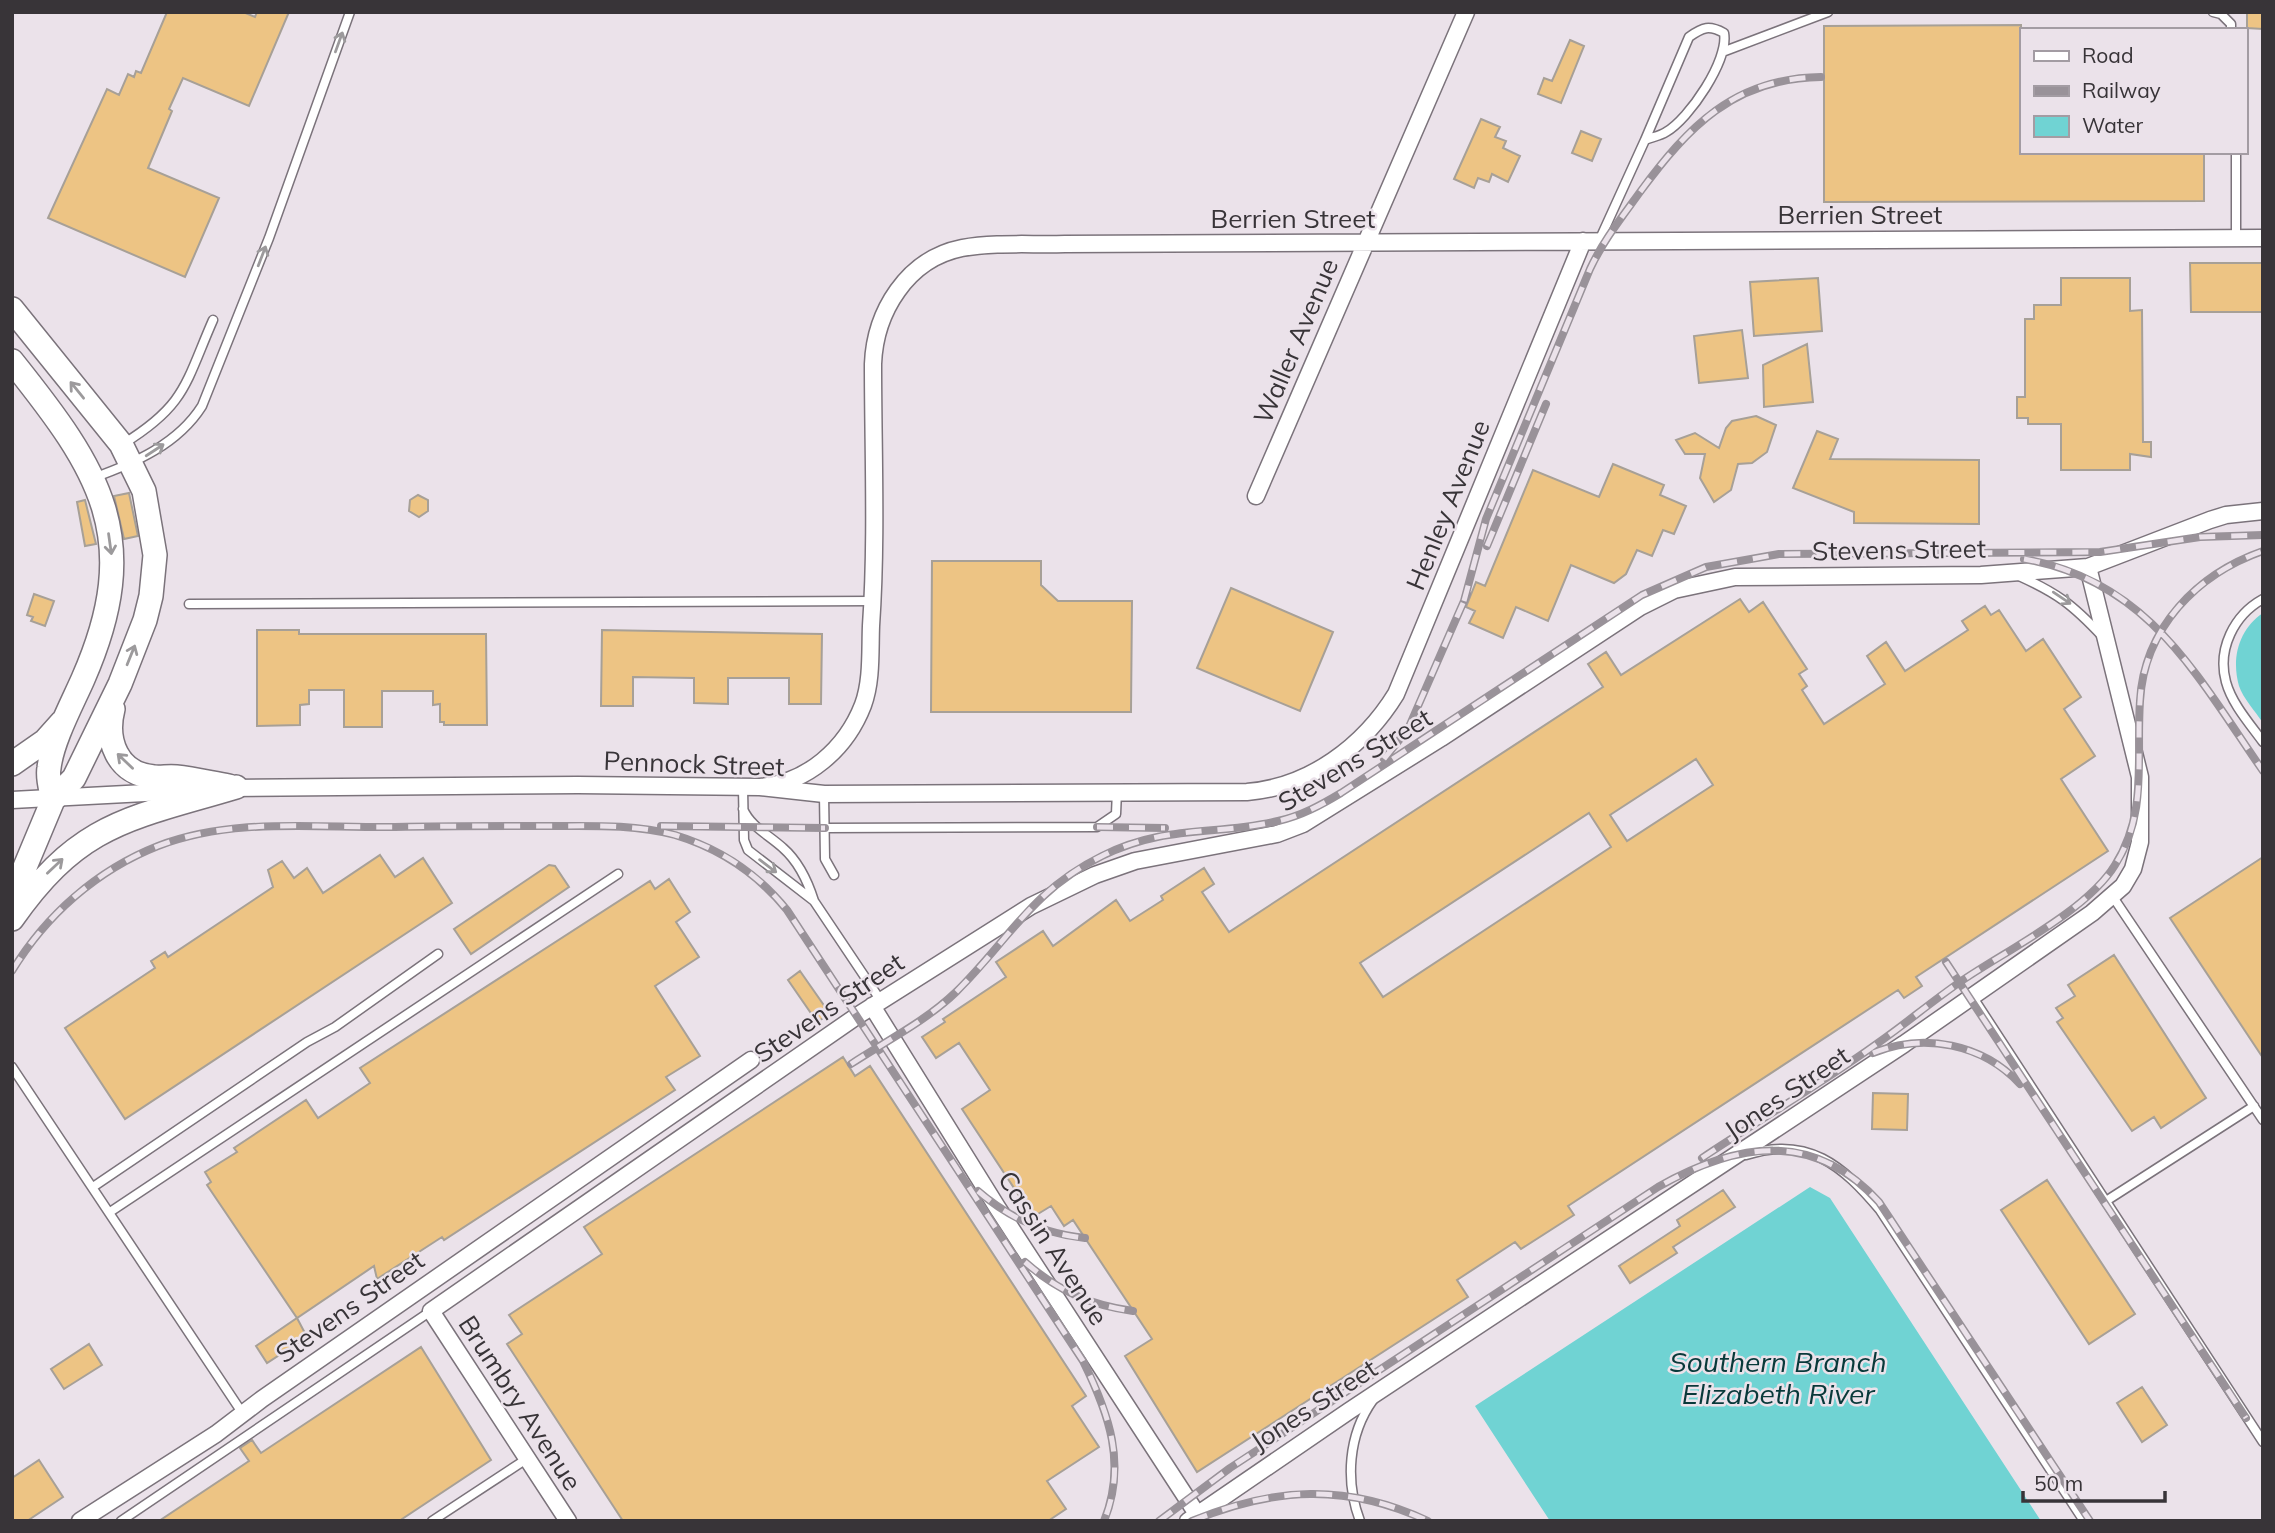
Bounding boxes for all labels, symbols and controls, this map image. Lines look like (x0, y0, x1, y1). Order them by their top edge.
legend (2020, 28, 2247, 154)
one-way arrow (334, 31, 347, 53)
text: Road (2082, 42, 2133, 68)
text: Railway (2082, 77, 2161, 103)
text: Water (2082, 112, 2143, 138)
street label: Berrien Street (1778, 198, 1942, 231)
street label: Berrien Street (1211, 202, 1375, 235)
one-way arrow (257, 245, 269, 267)
street label: Waller Avenue (1246, 253, 1345, 428)
one-way arrow (70, 381, 85, 400)
street label: Henley Avenue (1398, 415, 1497, 595)
one-way arrow (144, 442, 164, 456)
street label: Stevens Street (1812, 531, 1986, 568)
one-way arrow (104, 532, 117, 554)
one-way arrow (2052, 590, 2071, 605)
one-way arrow (126, 645, 139, 667)
street label: Stevens Street (1272, 701, 1438, 818)
street label: Pennock Street (603, 744, 785, 783)
one-way arrow (116, 752, 133, 769)
one-way arrow (46, 857, 63, 874)
one-way arrow (759, 858, 778, 873)
street label: Stevens Street (747, 945, 910, 1070)
street label: Jones Street (1718, 1039, 1856, 1147)
street label: Cassin Avenue (991, 1164, 1116, 1331)
street label: Stevens Street (269, 1243, 430, 1370)
street label: Brumbry Avenue (452, 1309, 589, 1496)
water label: Southern Branch Elizabeth River (1669, 1344, 1887, 1411)
street label: Jones Street (1244, 1351, 1383, 1458)
scale bar (2023, 1460, 2165, 1504)
text: 50 m (2034, 1470, 2083, 1496)

